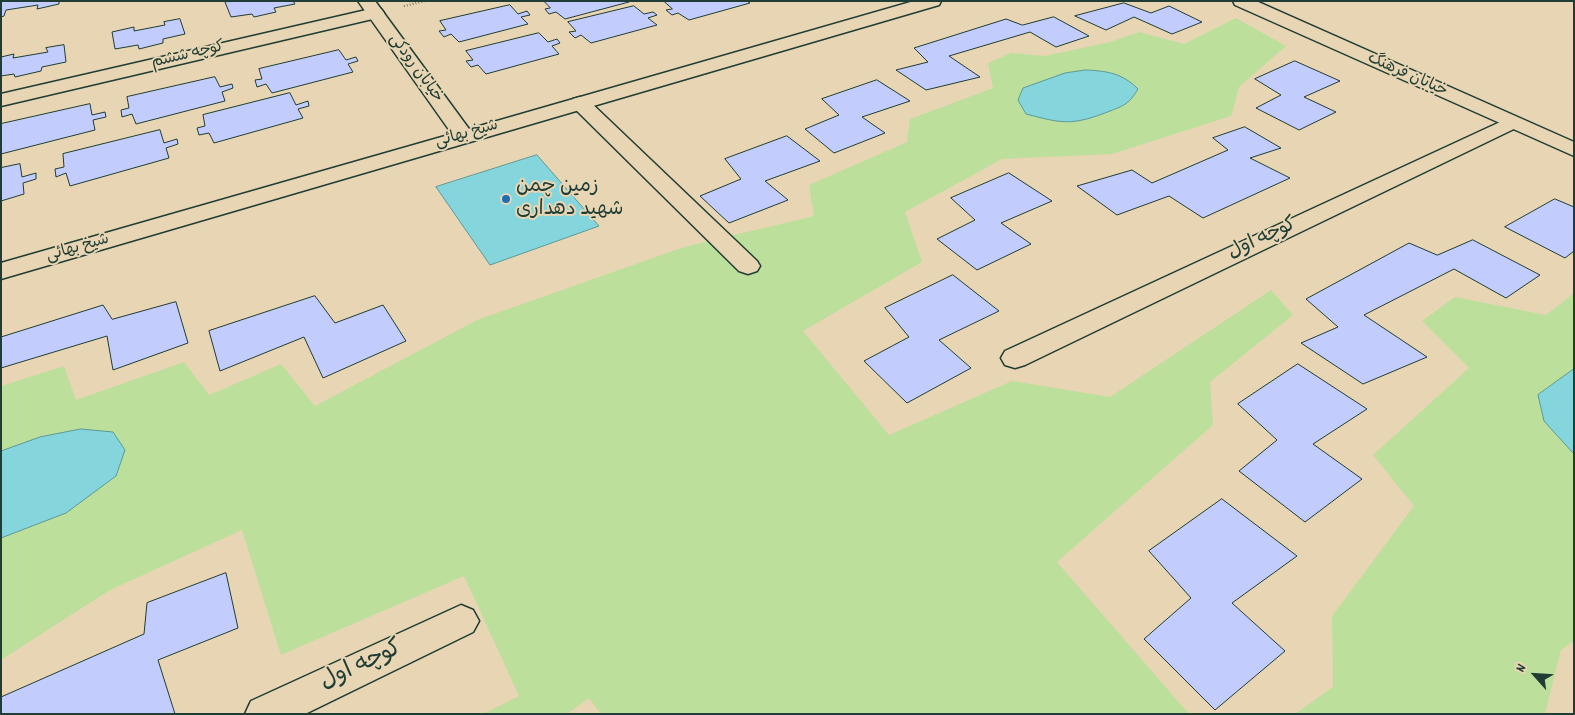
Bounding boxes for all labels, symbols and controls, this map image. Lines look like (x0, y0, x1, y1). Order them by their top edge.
street label: خیابان رودکی (384, 31, 446, 107)
street label: کوچه ششم (150, 38, 226, 74)
street label: خیابان فرهنگ (1364, 50, 1450, 102)
street label: شیخ بهائی (433, 117, 501, 153)
place label: زمین چمن شهید دهداری (516, 176, 623, 223)
marker: زمین چمن شهید دهداری (500, 193, 512, 205)
street label: کوچه اول (1225, 214, 1301, 266)
street label: شیخ بهائی (44, 231, 112, 267)
street label: کوچه اول (316, 635, 408, 699)
north arrow (1510, 650, 1560, 700)
text: N (1511, 661, 1532, 676)

